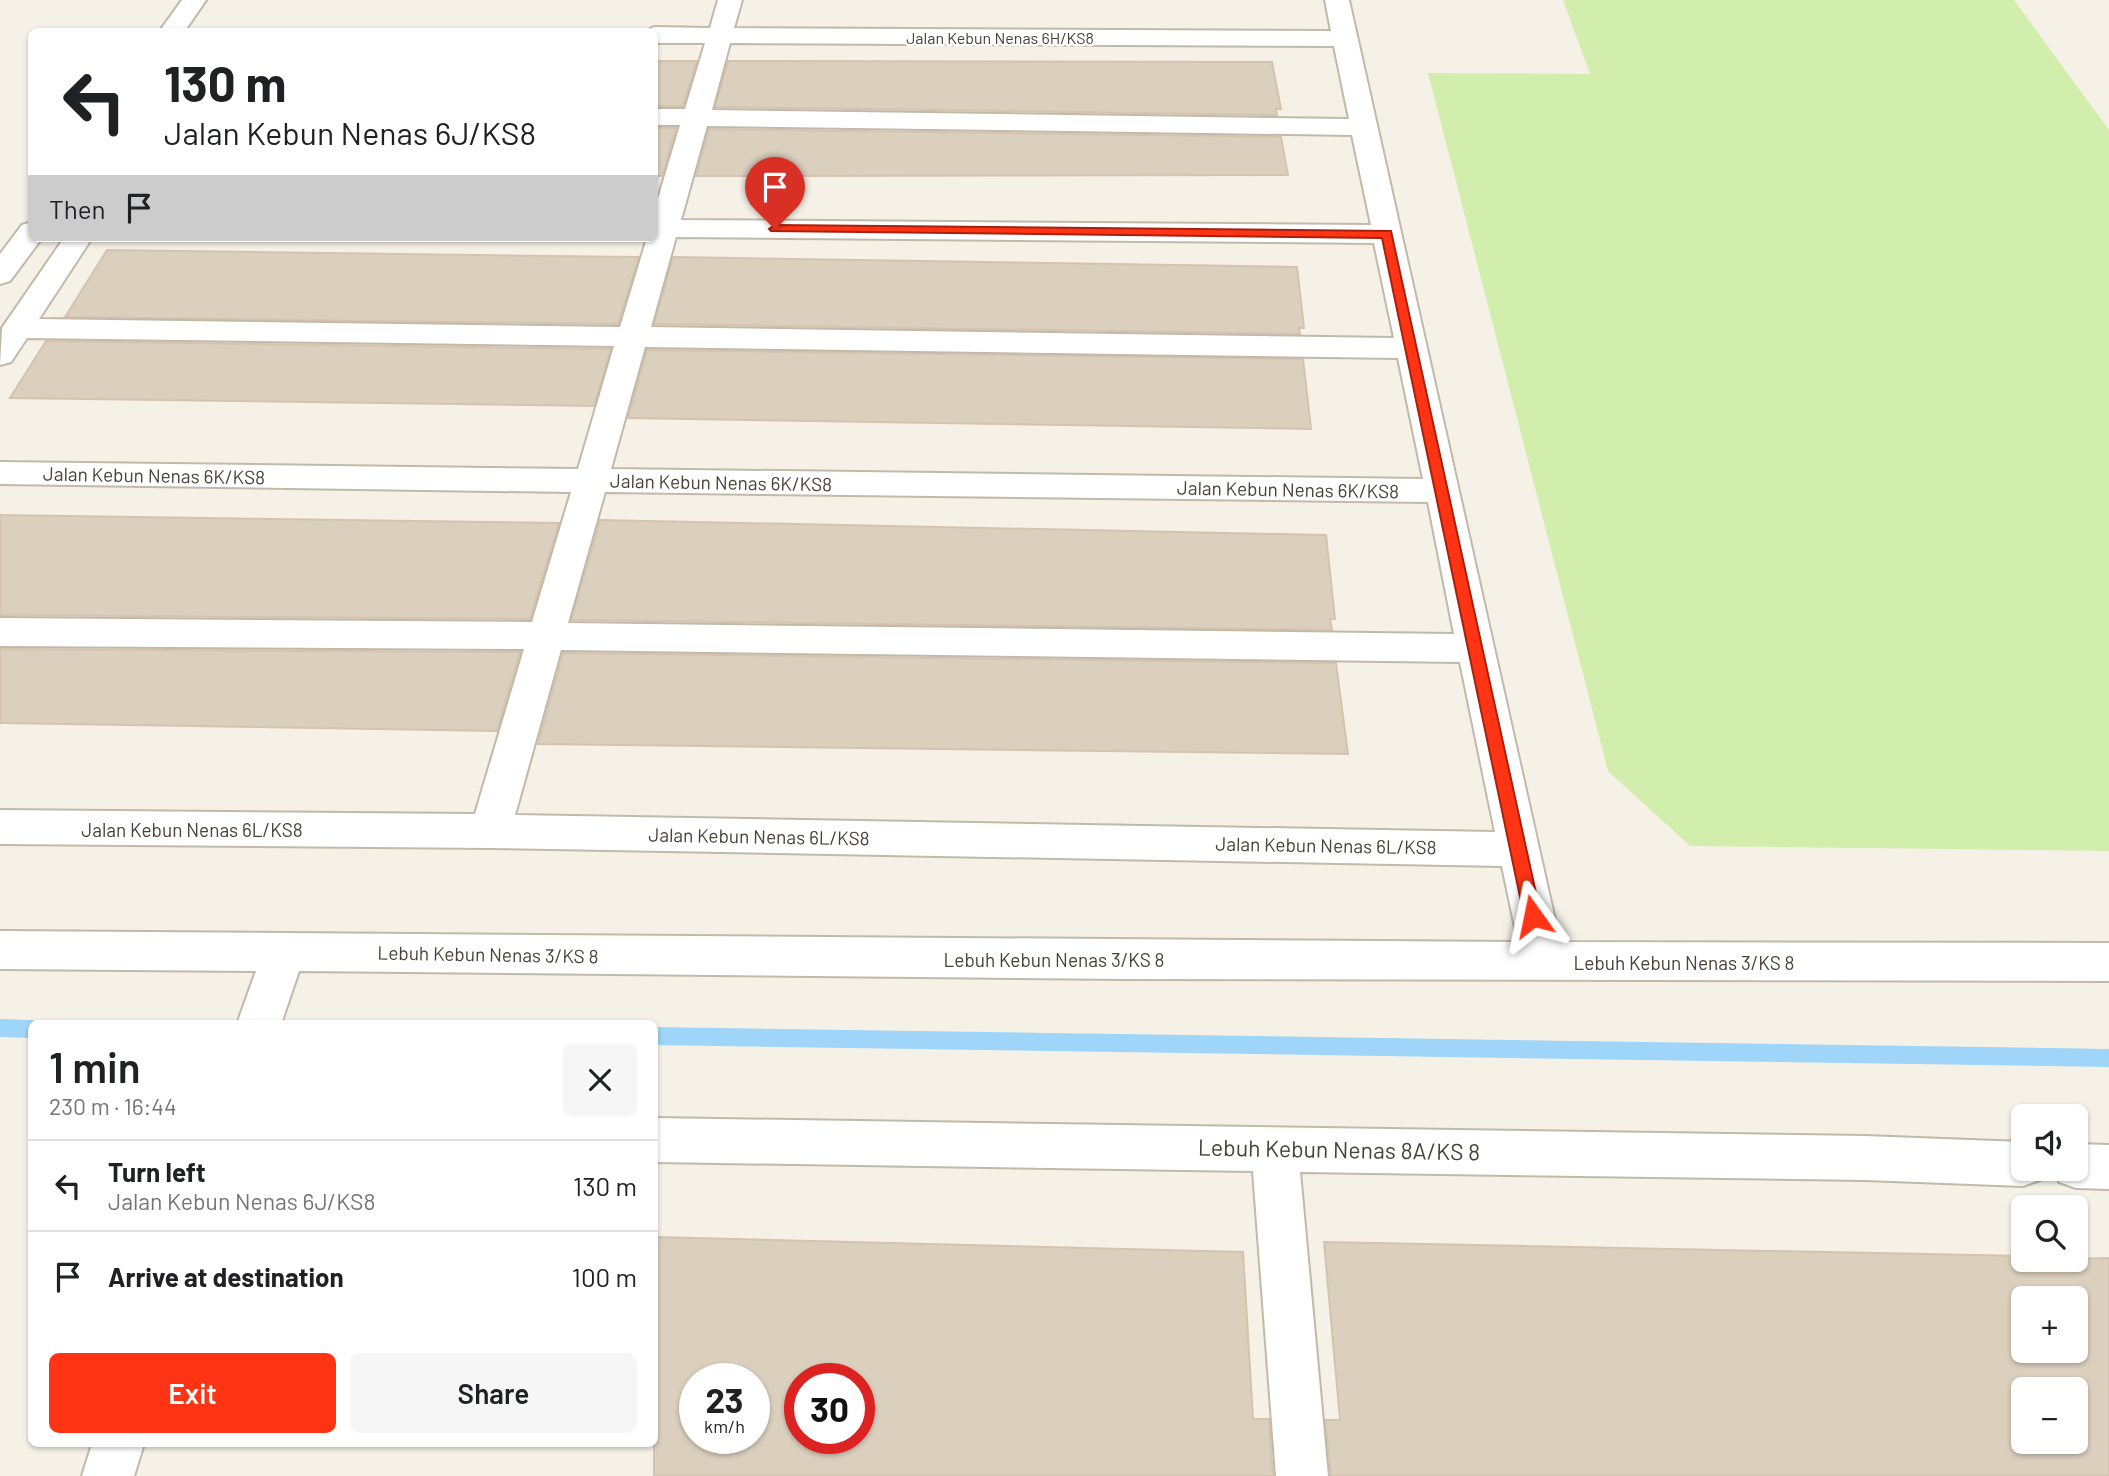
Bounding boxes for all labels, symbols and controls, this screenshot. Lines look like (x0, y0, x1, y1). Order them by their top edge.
street label: Jalan Kebun Nenas 6H/KS8 (906, 28, 1094, 47)
text: 130 m (164, 53, 286, 112)
icon: left (49, 56, 140, 147)
text: Jalan Kebun Nenas 6J/KS8 (164, 113, 536, 151)
pin (745, 157, 805, 229)
icon: arrive (756, 168, 794, 206)
icon: arrive (120, 189, 158, 227)
text: Then (49, 193, 106, 224)
street label: Jalan Kebun Nenas 6K/KS8 (43, 462, 265, 488)
street label: Jalan Kebun Nenas 6K/KS8 (610, 469, 832, 495)
street label: Jalan Kebun Nenas 6K/KS8 (1177, 476, 1399, 502)
street label: Jalan Kebun Nenas 6L/KS8 (81, 818, 303, 841)
street label: Jalan Kebun Nenas 6L/KS8 (648, 823, 870, 849)
street label: Jalan Kebun Nenas 6L/KS8 (1215, 832, 1437, 858)
position arrow (1496, 879, 1570, 953)
street label: Lebuh Kebun Nenas 3/KS 8 (377, 941, 599, 967)
street label: Lebuh Kebun Nenas 3/KS 8 (943, 948, 1165, 971)
street label: Lebuh Kebun Nenas 3/KS 8 (1573, 951, 1795, 974)
text: 1 min (49, 1041, 141, 1091)
button: close (563, 1043, 637, 1117)
text: 230 m · 16:44 (49, 1092, 177, 1120)
map controls (2011, 1104, 2088, 1454)
button: sound (2011, 1104, 2088, 1181)
street label: Lebuh Kebun Nenas 8A/KS 8 (1198, 1133, 1480, 1165)
text: Turn left (108, 1156, 206, 1187)
icon: left (49, 1167, 87, 1205)
text: 130 m (573, 1170, 637, 1201)
text: Jalan Kebun Nenas 6J/KS8 (108, 1187, 375, 1215)
button: search (2011, 1195, 2088, 1272)
icon: arrive (49, 1258, 87, 1296)
text: Arrive at destination (108, 1261, 344, 1292)
text: 100 m (572, 1261, 637, 1292)
button: + (2011, 1286, 2088, 1363)
button: Exit (49, 1353, 336, 1433)
button: Share (350, 1353, 637, 1433)
speed limit sign: 30 (784, 1363, 875, 1454)
button: − (2011, 1377, 2088, 1454)
text: 23 (705, 1378, 744, 1420)
text: km/h (704, 1415, 745, 1437)

